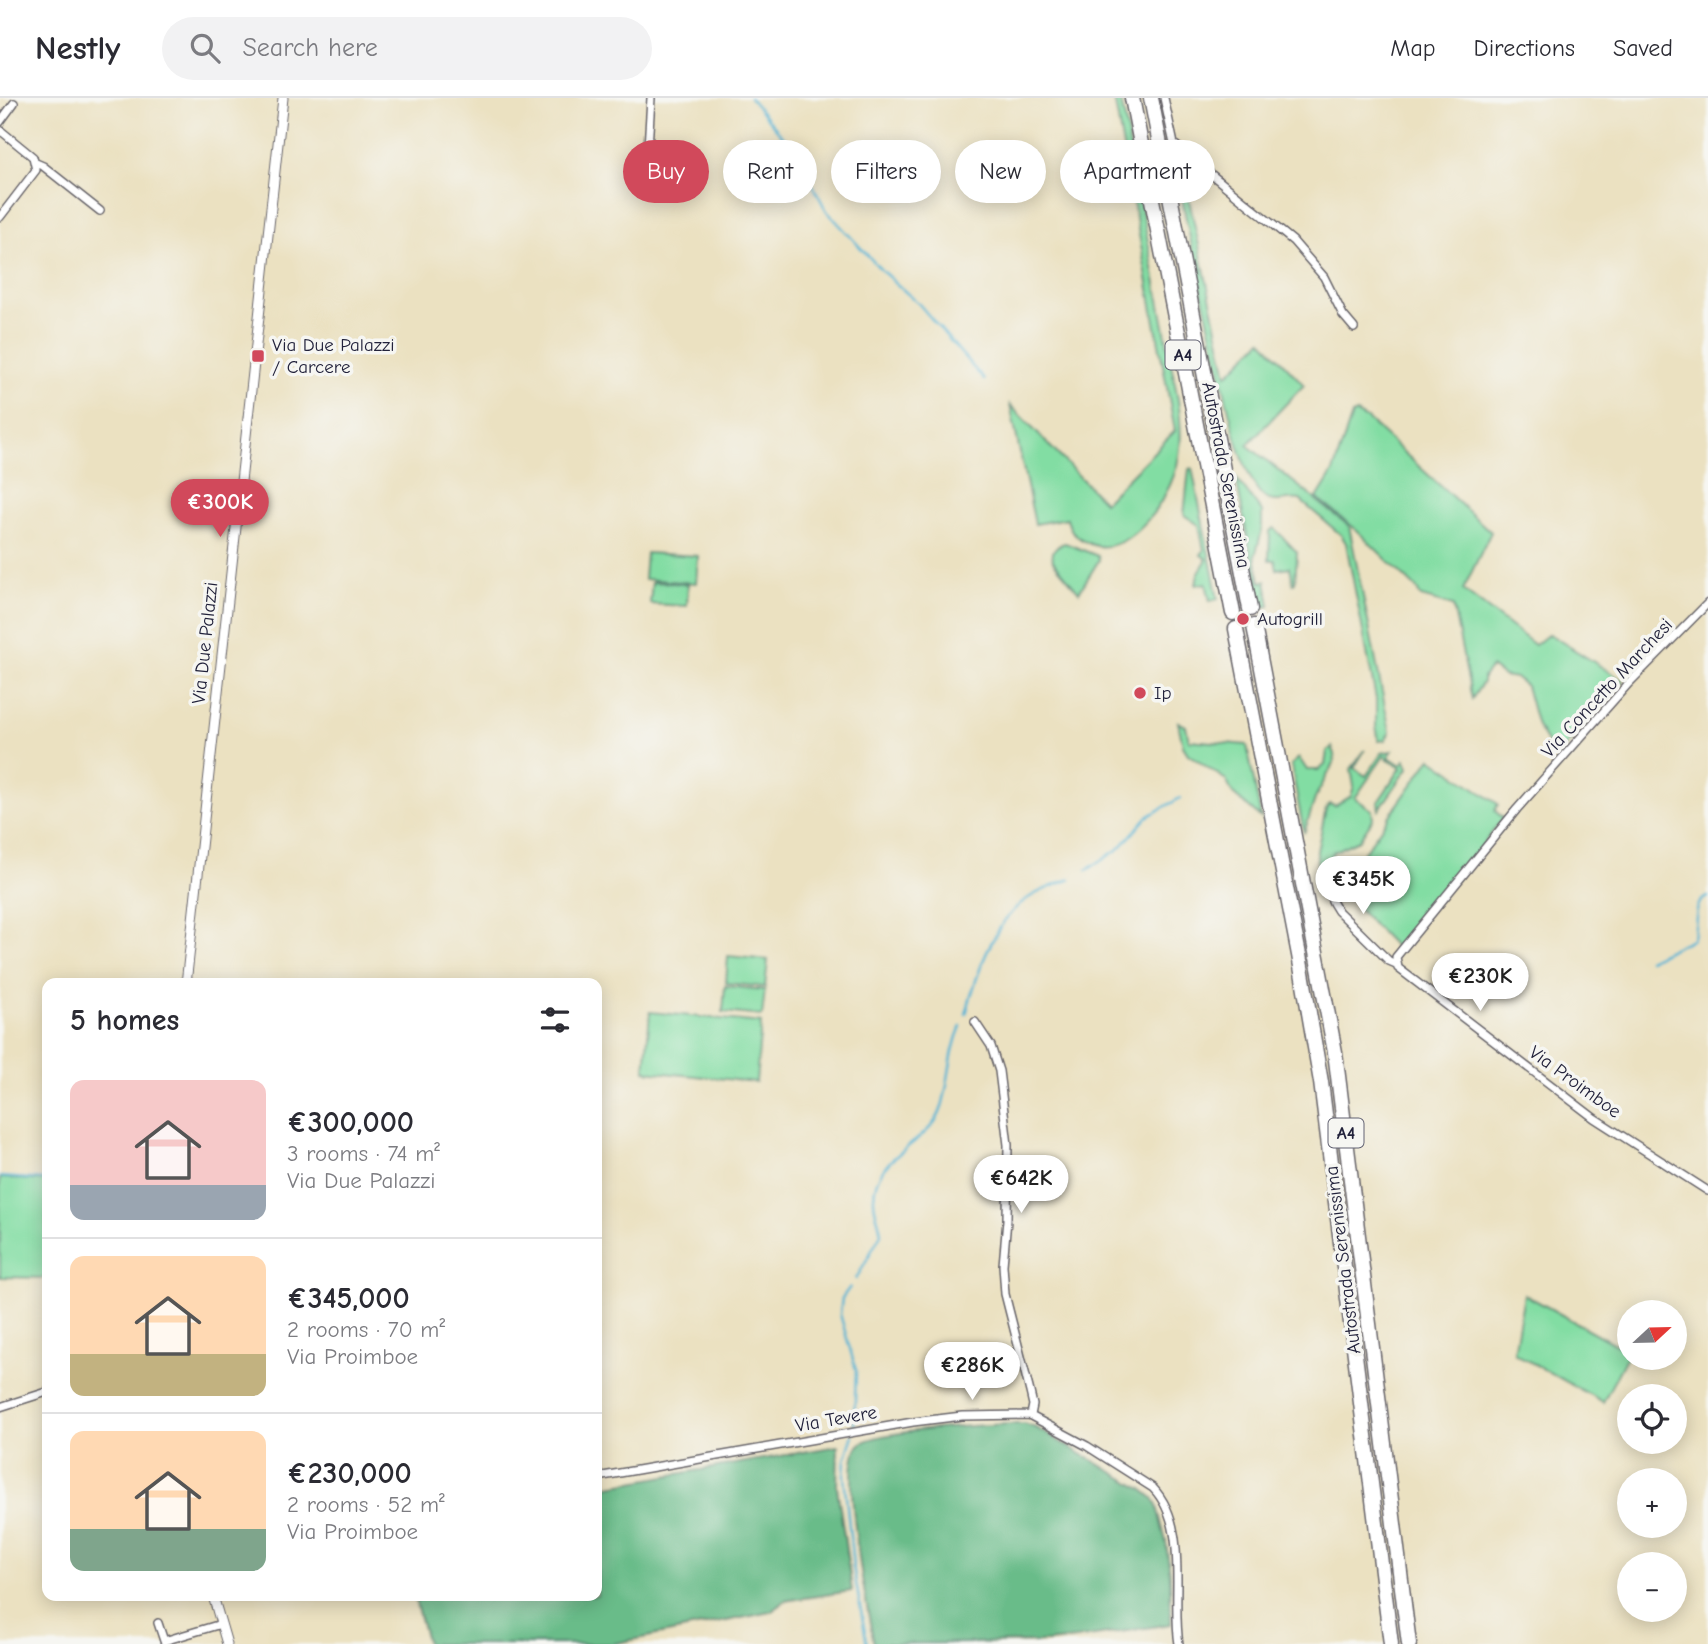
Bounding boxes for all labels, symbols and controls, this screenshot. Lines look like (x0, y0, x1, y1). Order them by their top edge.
search box (162, 17, 652, 80)
text: Nestly (35, 29, 120, 67)
icon: search (186, 29, 224, 67)
text: Search here (242, 33, 378, 63)
text: Map (1390, 34, 1436, 62)
text: Directions (1474, 34, 1575, 62)
text: Saved (1613, 34, 1673, 62)
chip: Buy (623, 140, 709, 203)
chip: Rent (723, 140, 817, 203)
chip: Filters (831, 140, 941, 203)
chip: New (955, 140, 1046, 203)
chip: Apartment (1060, 140, 1215, 203)
place label: Via Due Palazzi / Carcere (272, 334, 395, 378)
road number: A4 (1166, 341, 1200, 370)
marker: Via Due Palazzi / Carcere (250, 348, 266, 364)
street label: Autostrada Serenissima (1197, 380, 1255, 570)
pin: €300K (171, 480, 269, 539)
text: €300K (187, 488, 253, 515)
street label: Via Due Palazzi (188, 581, 222, 705)
place label: Autogrill (1257, 608, 1323, 630)
marker: Autogrill (1235, 611, 1251, 627)
street label: Via Concetto Marchesi (1537, 614, 1677, 762)
place label: Ip (1154, 682, 1172, 704)
marker: Ip (1132, 685, 1148, 701)
pin: €345K (1314, 856, 1412, 916)
text: €345K (1331, 865, 1395, 892)
pin: €230K (1431, 954, 1529, 1013)
text: €230K (1448, 962, 1512, 989)
icon: filters (536, 1001, 574, 1039)
text: 5 homes (70, 1003, 179, 1038)
street label: Via Proimboe (1525, 1041, 1625, 1123)
text: €300,000 (287, 1105, 414, 1140)
icon: home (126, 1108, 210, 1192)
road number: A4 (1328, 1118, 1364, 1148)
text: 3 rooms · 74 m² (287, 1140, 440, 1167)
pin: €642K (972, 1156, 1070, 1215)
text: €642K (989, 1164, 1053, 1191)
street label: Autostrada Serenissima (1321, 1165, 1365, 1355)
text: Via Due Palazzi (287, 1167, 435, 1194)
text: €345,000 (287, 1281, 410, 1316)
icon: home (126, 1284, 210, 1368)
north arrow (1617, 1300, 1687, 1370)
map controls (1617, 1300, 1687, 1622)
text: 2 rooms · 70 m² (287, 1316, 445, 1343)
pin: €286K (923, 1342, 1021, 1402)
text: Via Proimboe (287, 1343, 418, 1370)
text: €286K (940, 1351, 1004, 1378)
button: locate (1617, 1384, 1687, 1454)
street label: Via Tevere (794, 1401, 878, 1437)
text: €230,000 (287, 1456, 412, 1491)
icon: home (126, 1459, 210, 1543)
button: + (1617, 1468, 1687, 1538)
text: 2 rooms · 52 m² (287, 1491, 445, 1518)
text: Via Proimboe (287, 1518, 418, 1545)
button: − (1617, 1552, 1687, 1622)

